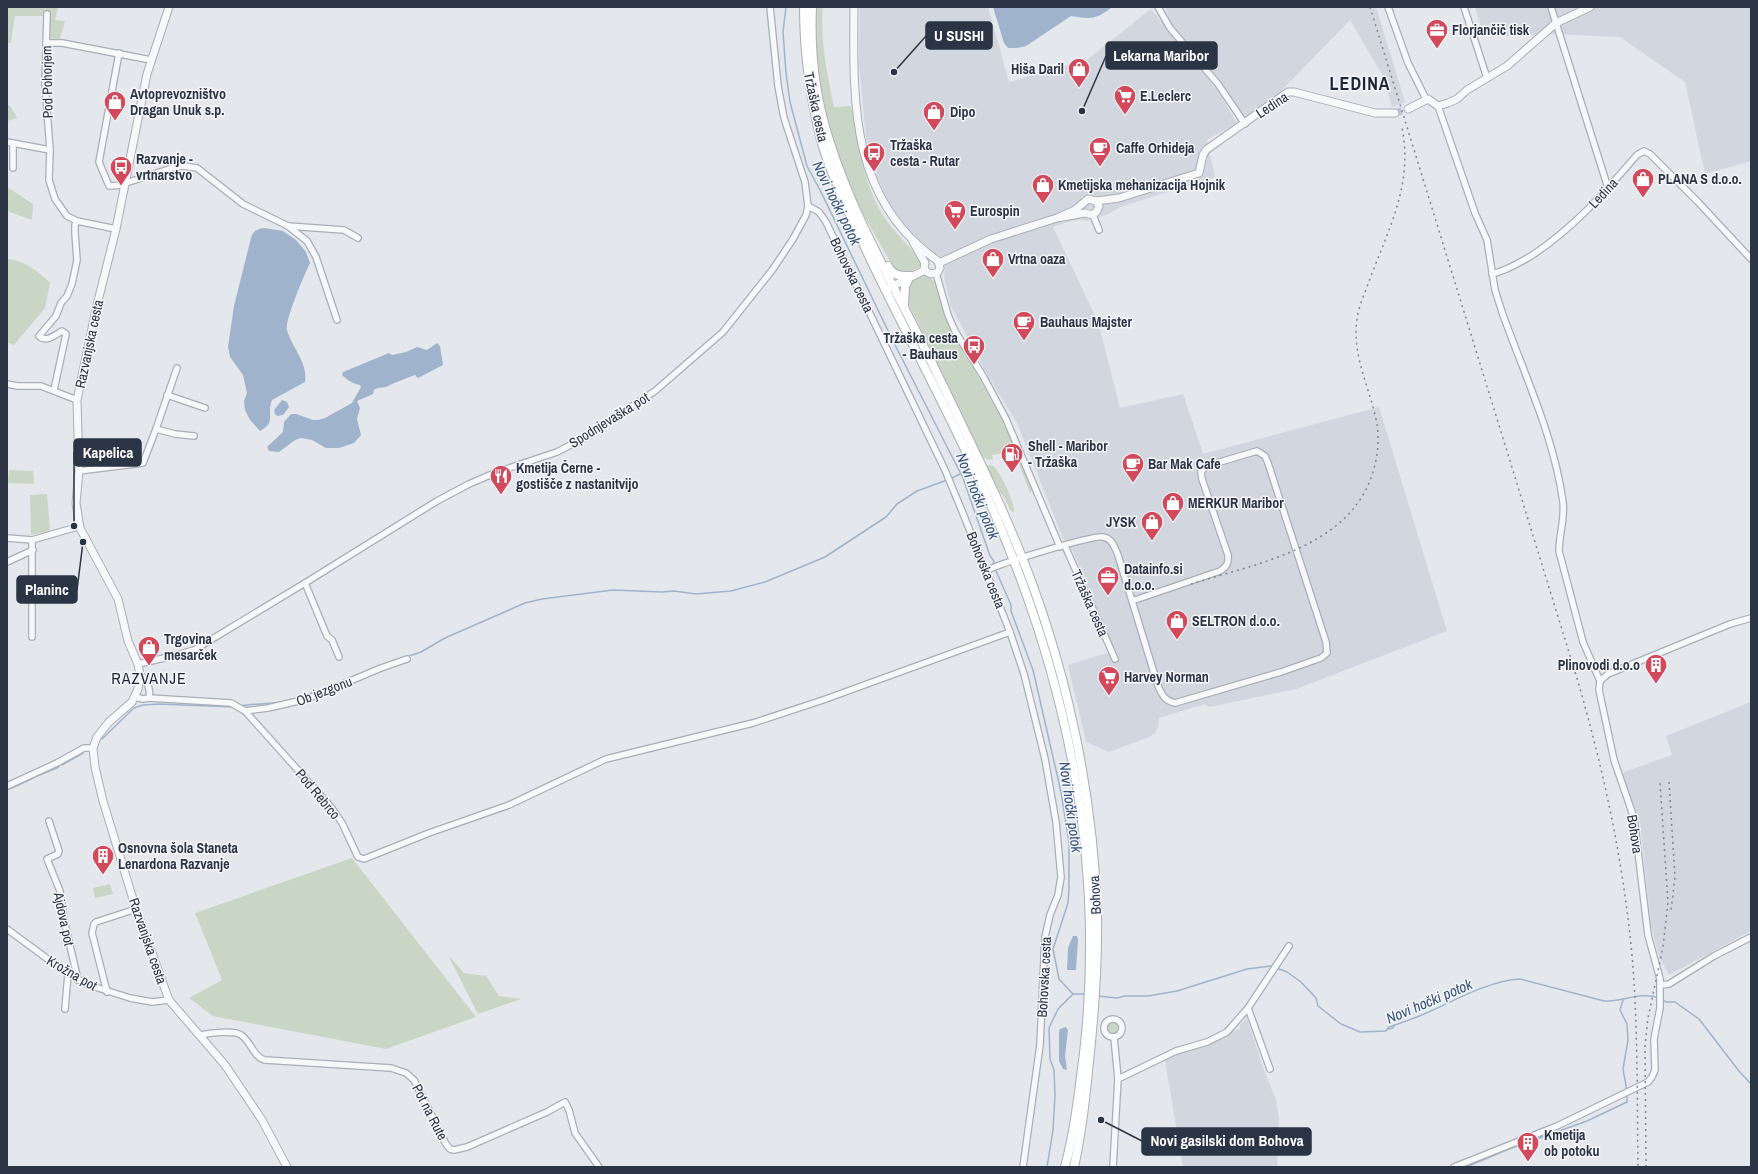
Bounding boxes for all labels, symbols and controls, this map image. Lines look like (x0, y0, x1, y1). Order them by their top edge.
office icon: Florjančič tisk (1424, 17, 1450, 50)
place label: Florjančič tisk (1452, 21, 1530, 39)
callout: U SUSHI (926, 22, 992, 49)
text: U SUSHI (934, 25, 984, 46)
callout: Lekarna Maribor (1106, 42, 1217, 69)
street label: Pod Pohorjem (37, 45, 57, 119)
text: Lekarna Maribor (1113, 45, 1209, 66)
shop icon: Hiša Daril (1066, 56, 1092, 89)
place label: Hiša Daril (1011, 60, 1064, 78)
street label: Tržaška cesta (800, 70, 832, 144)
district label: LEDINA (1330, 71, 1390, 96)
supermarket icon: E.Leclerc (1112, 83, 1138, 116)
place label: Avtoprevozništvo Dragan Unuk s.p. (130, 85, 226, 119)
place label: E.Leclerc (1140, 87, 1191, 105)
street label: Ledina (1252, 88, 1292, 122)
shop icon: Avtoprevozništvo Dragan Unuk s.p. (102, 89, 128, 122)
shop icon: Dipo (921, 99, 947, 132)
place label: Dipo (950, 103, 976, 121)
cafe icon: Caffe Orhideja (1087, 135, 1113, 168)
place label: Tržaška cesta - Rutar (890, 136, 960, 170)
place label: Caffe Orhideja (1116, 139, 1195, 157)
bus stop icon: Tržaška cesta - Rutar (861, 140, 887, 173)
place label: Razvanje - vrtnarstvo (136, 150, 193, 184)
bus stop icon: Razvanje - vrtnarstvo (108, 154, 134, 187)
water label: Novi hočki potok (807, 157, 867, 250)
shop icon: PLANA S d.o.o. (1630, 166, 1656, 199)
place label: PLANA S d.o.o. (1658, 170, 1742, 188)
shop icon: Kmetijska mehanizacija Hojnik (1030, 172, 1056, 205)
street label: Ledina (1584, 174, 1622, 212)
place label: Kmetijska mehanizacija Hojnik (1058, 176, 1226, 194)
supermarket icon: Eurospin (942, 198, 968, 231)
place label: Eurospin (970, 202, 1020, 220)
street label: Bohovska cesta (826, 235, 878, 316)
shop icon: Vrtna oaza (980, 246, 1006, 279)
place label: Vrtna oaza (1008, 250, 1066, 268)
street label: Razvanjska cesta (71, 298, 107, 390)
cafe icon: Bauhaus Majster (1011, 309, 1037, 342)
place label: Bauhaus Majster (1040, 313, 1132, 331)
place label: Tržaška cesta - Bauhaus (883, 329, 959, 363)
bus stop icon: Tržaška cesta - Bauhaus (961, 333, 987, 366)
street label: Spodnjevaška pot (566, 388, 652, 452)
place label: Shell - Maribor - Tržaška (1028, 437, 1108, 471)
callout: Kapelica (74, 439, 141, 466)
fuel station icon: Shell - Maribor - Tržaška (999, 441, 1025, 474)
text: Kapelica (83, 442, 133, 463)
water label: Novi hočki potok (951, 450, 1005, 543)
cafe icon: Bar Mak Cafe (1120, 451, 1146, 484)
place label: Bar Mak Cafe (1148, 455, 1221, 473)
place label: Kmetija Černe - gostišče z nastanitvijo (516, 459, 639, 493)
restaurant icon: Kmetija Černe - gostišče z nastanitvijo (488, 463, 514, 496)
shop icon: MERKUR Maribor (1160, 490, 1186, 523)
place label: MERKUR Maribor (1188, 494, 1284, 512)
shop icon: JYSK (1139, 509, 1165, 542)
place label: JYSK (1106, 513, 1137, 531)
street label: Bohovska cesta (962, 529, 1010, 612)
place label: Datainfo.si d.o.o. (1124, 560, 1183, 594)
office icon: Datainfo.si d.o.o. (1095, 564, 1121, 597)
street label: Tržaška cesta (1067, 567, 1113, 640)
callout: Planinc (17, 576, 77, 603)
text: Planinc (25, 579, 69, 600)
shop icon: SELTRON d.o.o. (1164, 608, 1190, 641)
place label: SELTRON d.o.o. (1192, 612, 1280, 630)
place label: Trgovina mesarček (164, 630, 218, 664)
shop icon: Trgovina mesarček (136, 634, 162, 667)
building icon: Plinovodi d.o.o (1643, 652, 1669, 685)
place label: Plinovodi d.o.o (1558, 656, 1640, 674)
supermarket icon: Harvey Norman (1096, 664, 1122, 697)
district label: RAZVANJE (111, 667, 187, 689)
place label: Harvey Norman (1124, 668, 1209, 686)
street label: Ob jezgonu (293, 672, 355, 710)
water label: Novi hočki potok (1054, 760, 1088, 855)
street label: Pod Rebrco (292, 765, 344, 823)
street label: Bohova (1623, 813, 1647, 855)
place label: Osnovna šola Staneta Lenardona Razvanje (118, 839, 239, 873)
building icon: Osnovna šola Staneta Lenardona Razvanje (90, 843, 116, 876)
street label: Bohova (1085, 874, 1105, 915)
street label: Ajdova pot (49, 890, 78, 947)
street label: Razvanjska cesta (125, 896, 171, 987)
street label: Bohovska cesta (1033, 935, 1055, 1018)
street label: Krožna pot (43, 951, 101, 995)
water label: Novi hočki potok (1383, 973, 1476, 1029)
street label: Pot na Rute (408, 1081, 452, 1143)
place label: Kmetija ob potoku (1544, 1126, 1599, 1160)
callout: Novi gasilski dom Bohova (1142, 1128, 1311, 1155)
text: Novi gasilski dom Bohova (1150, 1130, 1304, 1151)
building icon: Kmetija ob potoku (1515, 1130, 1541, 1163)

